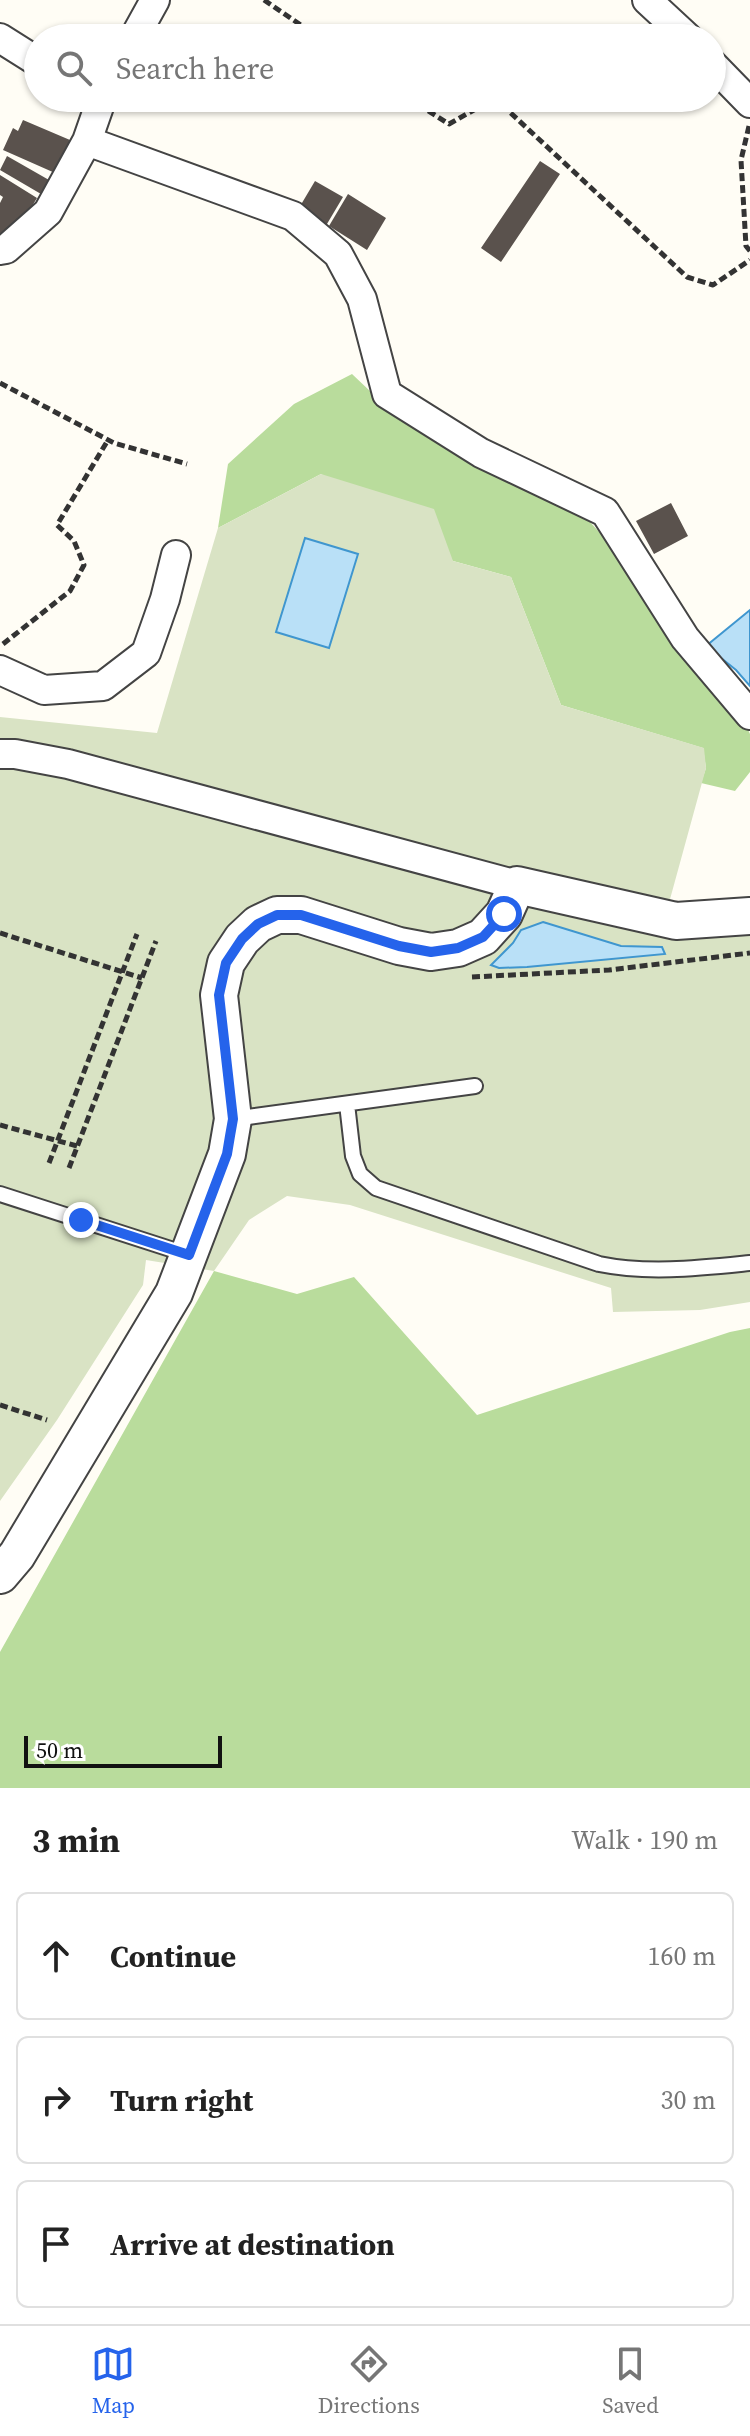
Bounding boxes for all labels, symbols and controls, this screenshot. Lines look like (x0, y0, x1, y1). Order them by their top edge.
search box (24, 24, 726, 112)
icon: search (52, 46, 96, 90)
text: Search here (116, 48, 274, 89)
route start (486, 896, 522, 932)
route end (63, 1202, 99, 1238)
scale bar (24, 1732, 222, 1768)
text: 50 m (36, 1735, 83, 1765)
text: 3 min (32, 1817, 120, 1863)
text: Walk · 190 m (571, 1822, 718, 1858)
icon: ahead (34, 1934, 78, 1978)
text: Continue (110, 1936, 236, 1977)
text: 160 m (648, 1938, 716, 1974)
icon: right (34, 2078, 78, 2122)
text: Turn right (110, 2080, 253, 2121)
text: 30 m (661, 2082, 716, 2118)
icon: arrive (34, 2222, 78, 2266)
text: Arrive at destination (110, 2224, 395, 2265)
tab: Map (91, 2342, 135, 2420)
tab: Directions (318, 2342, 420, 2420)
tab: Saved (602, 2342, 659, 2420)

